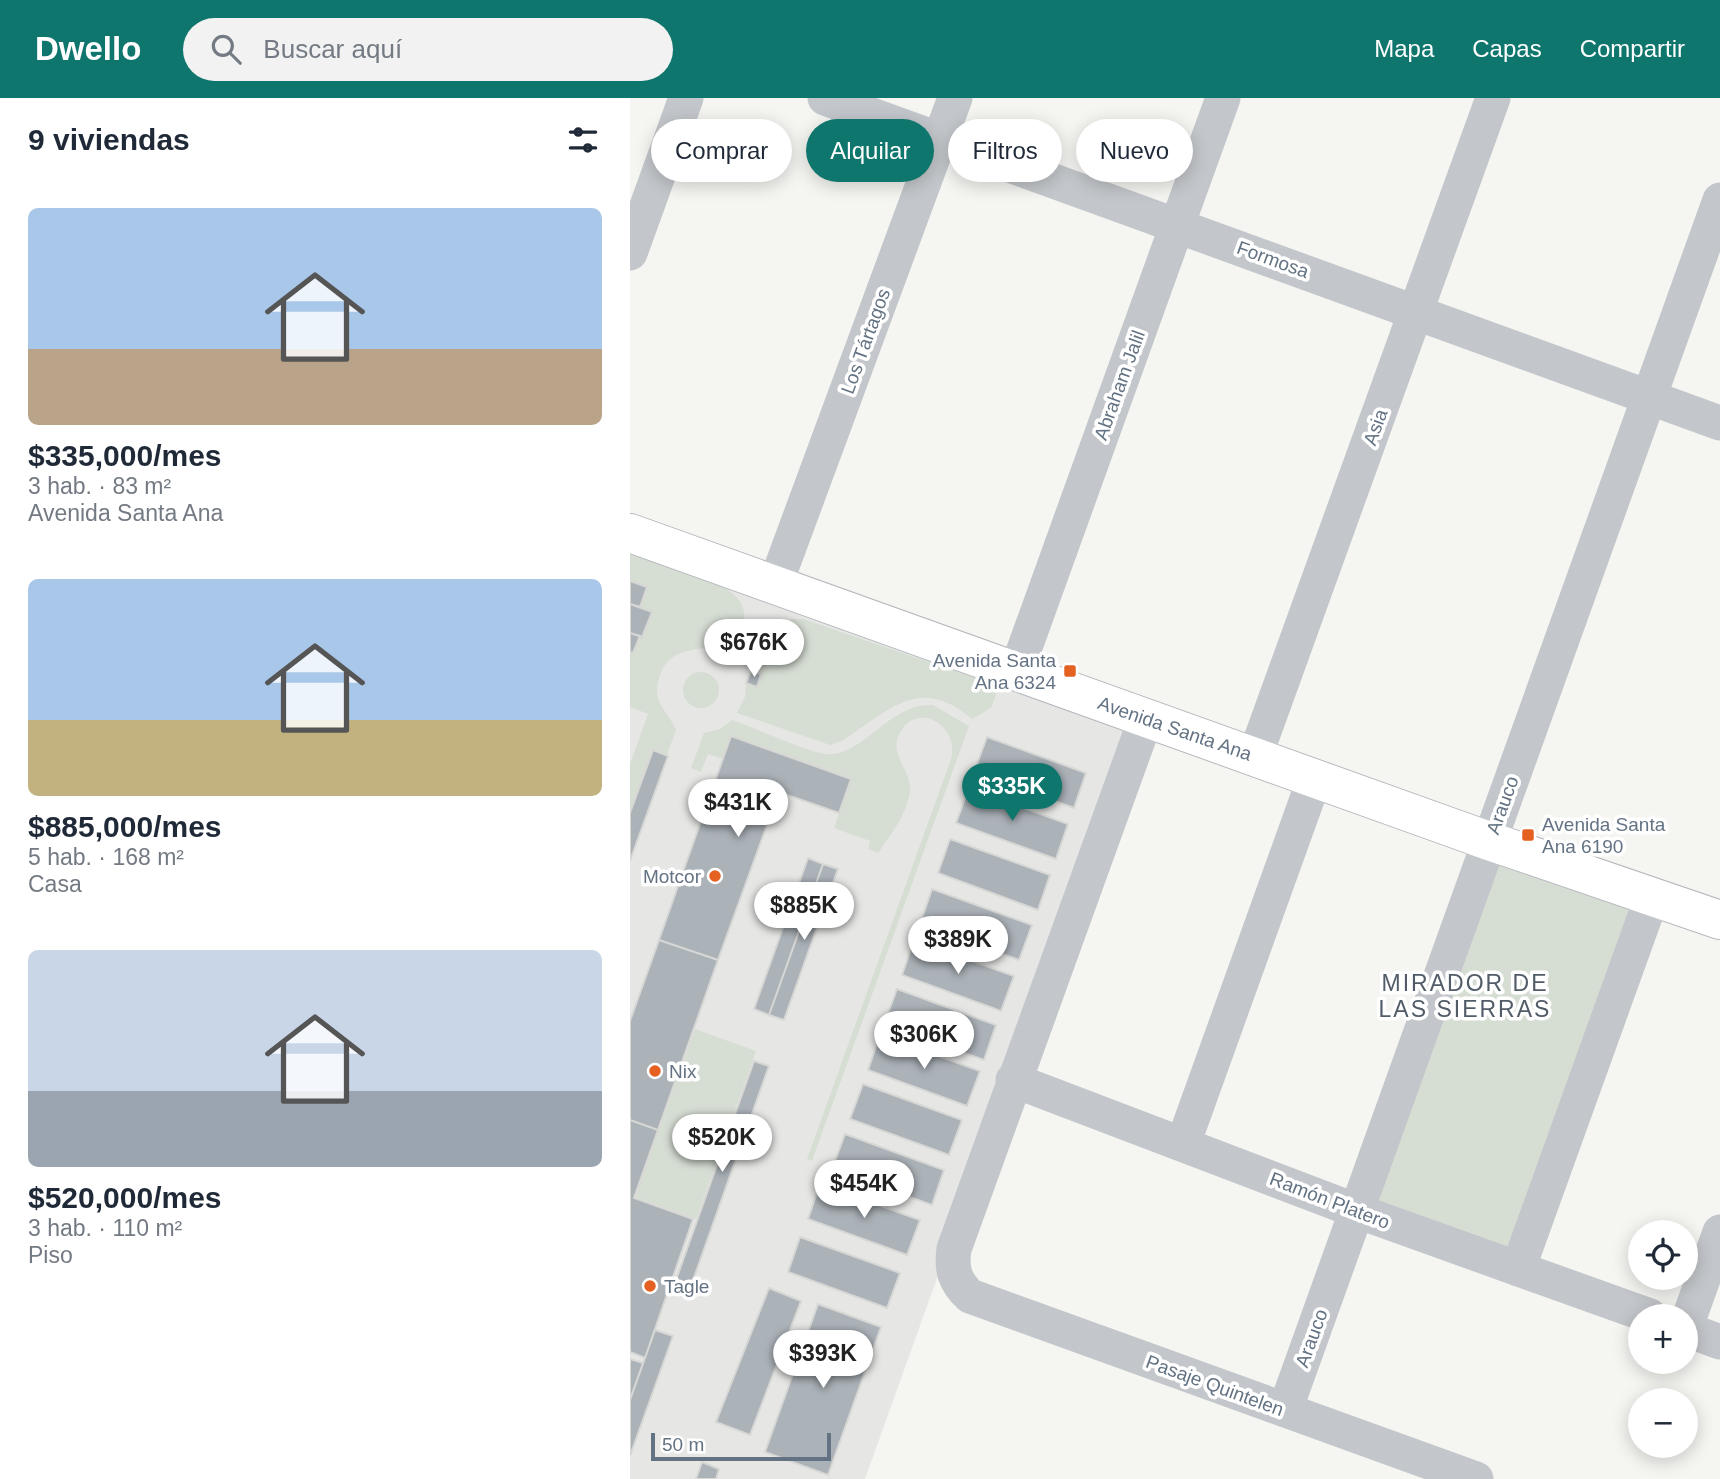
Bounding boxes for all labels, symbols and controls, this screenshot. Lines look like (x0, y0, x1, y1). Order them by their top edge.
search box (183, 18, 673, 81)
text: Dwello (35, 30, 141, 67)
icon: search (207, 30, 245, 68)
text: Buscar aquí (263, 34, 402, 64)
text: Mapa (1374, 35, 1434, 62)
text: Capas (1472, 35, 1542, 62)
text: Compartir (1580, 35, 1685, 62)
chip: Comprar (651, 119, 792, 182)
chip: Alquilar (806, 119, 934, 182)
chip: Filtros (948, 119, 1062, 182)
chip: Nuevo (1076, 119, 1193, 182)
icon: filters (564, 121, 602, 159)
text: 9 viviendas (28, 123, 190, 156)
street label: Formosa (1234, 237, 1312, 282)
icon: home (252, 254, 378, 380)
street label: Los Tártagos (837, 286, 894, 397)
street label: Abraham Jalil (1090, 327, 1149, 443)
street label: Asia (1359, 406, 1392, 448)
text: $335,000/mes (28, 439, 222, 472)
text: 3 hab. · 83 m² (28, 473, 171, 499)
text: Avenida Santa Ana (28, 500, 223, 526)
pin: $676K (705, 620, 803, 679)
icon: home (252, 625, 378, 751)
text: $676K (720, 629, 788, 655)
place label: Avenida Santa Ana 6324 (933, 650, 1056, 693)
marker: Avenida Santa Ana 6324 (1062, 663, 1078, 679)
street label: Avenida Santa Ana (1095, 692, 1255, 765)
pin: $335K (963, 764, 1061, 823)
text: $335K (978, 773, 1046, 799)
street label: Arauco (1482, 773, 1523, 837)
pin: $431K (689, 780, 787, 839)
text: $431K (704, 789, 772, 815)
text: $885,000/mes (28, 810, 222, 843)
place label: Avenida Santa Ana 6190 (1542, 814, 1666, 857)
marker: Avenida Santa Ana 6190 (1520, 827, 1536, 843)
text: 5 hab. · 168 m² (28, 844, 184, 870)
place label: Motcor (643, 866, 702, 887)
marker: Motcor (707, 868, 723, 884)
text: Casa (28, 871, 82, 897)
pin: $885K (755, 882, 853, 942)
text: $885K (770, 892, 838, 918)
pin: $389K (909, 916, 1007, 976)
text: $389K (924, 926, 992, 952)
district label: MIRADOR DE LAS SIERRAS (1379, 970, 1551, 1022)
icon: home (252, 996, 378, 1122)
pin: $306K (875, 1012, 973, 1071)
text: $306K (890, 1021, 958, 1047)
place label: Nix (669, 1061, 697, 1082)
marker: Nix (647, 1063, 663, 1079)
pin: $520K (673, 1114, 771, 1174)
text: $520K (688, 1124, 756, 1150)
pin: $454K (815, 1160, 913, 1220)
street label: Ramón Platero (1267, 1168, 1393, 1233)
text: $454K (830, 1170, 898, 1196)
text: $520,000/mes (28, 1181, 222, 1214)
text: 3 hab. · 110 m² (28, 1215, 182, 1241)
map controls (1628, 1220, 1698, 1458)
button: locate (1628, 1220, 1698, 1290)
text: Piso (28, 1242, 73, 1268)
place label: Tagle (664, 1276, 709, 1297)
marker: Tagle (642, 1278, 658, 1294)
button: + (1628, 1304, 1698, 1374)
street label: Arauco (1291, 1306, 1332, 1370)
pin: $393K (774, 1330, 872, 1390)
text: $393K (789, 1340, 857, 1366)
street label: Pasaje Quintelen (1143, 1351, 1286, 1420)
button: − (1628, 1388, 1698, 1458)
scale bar (651, 1430, 831, 1462)
text: 50 m (662, 1434, 704, 1455)

